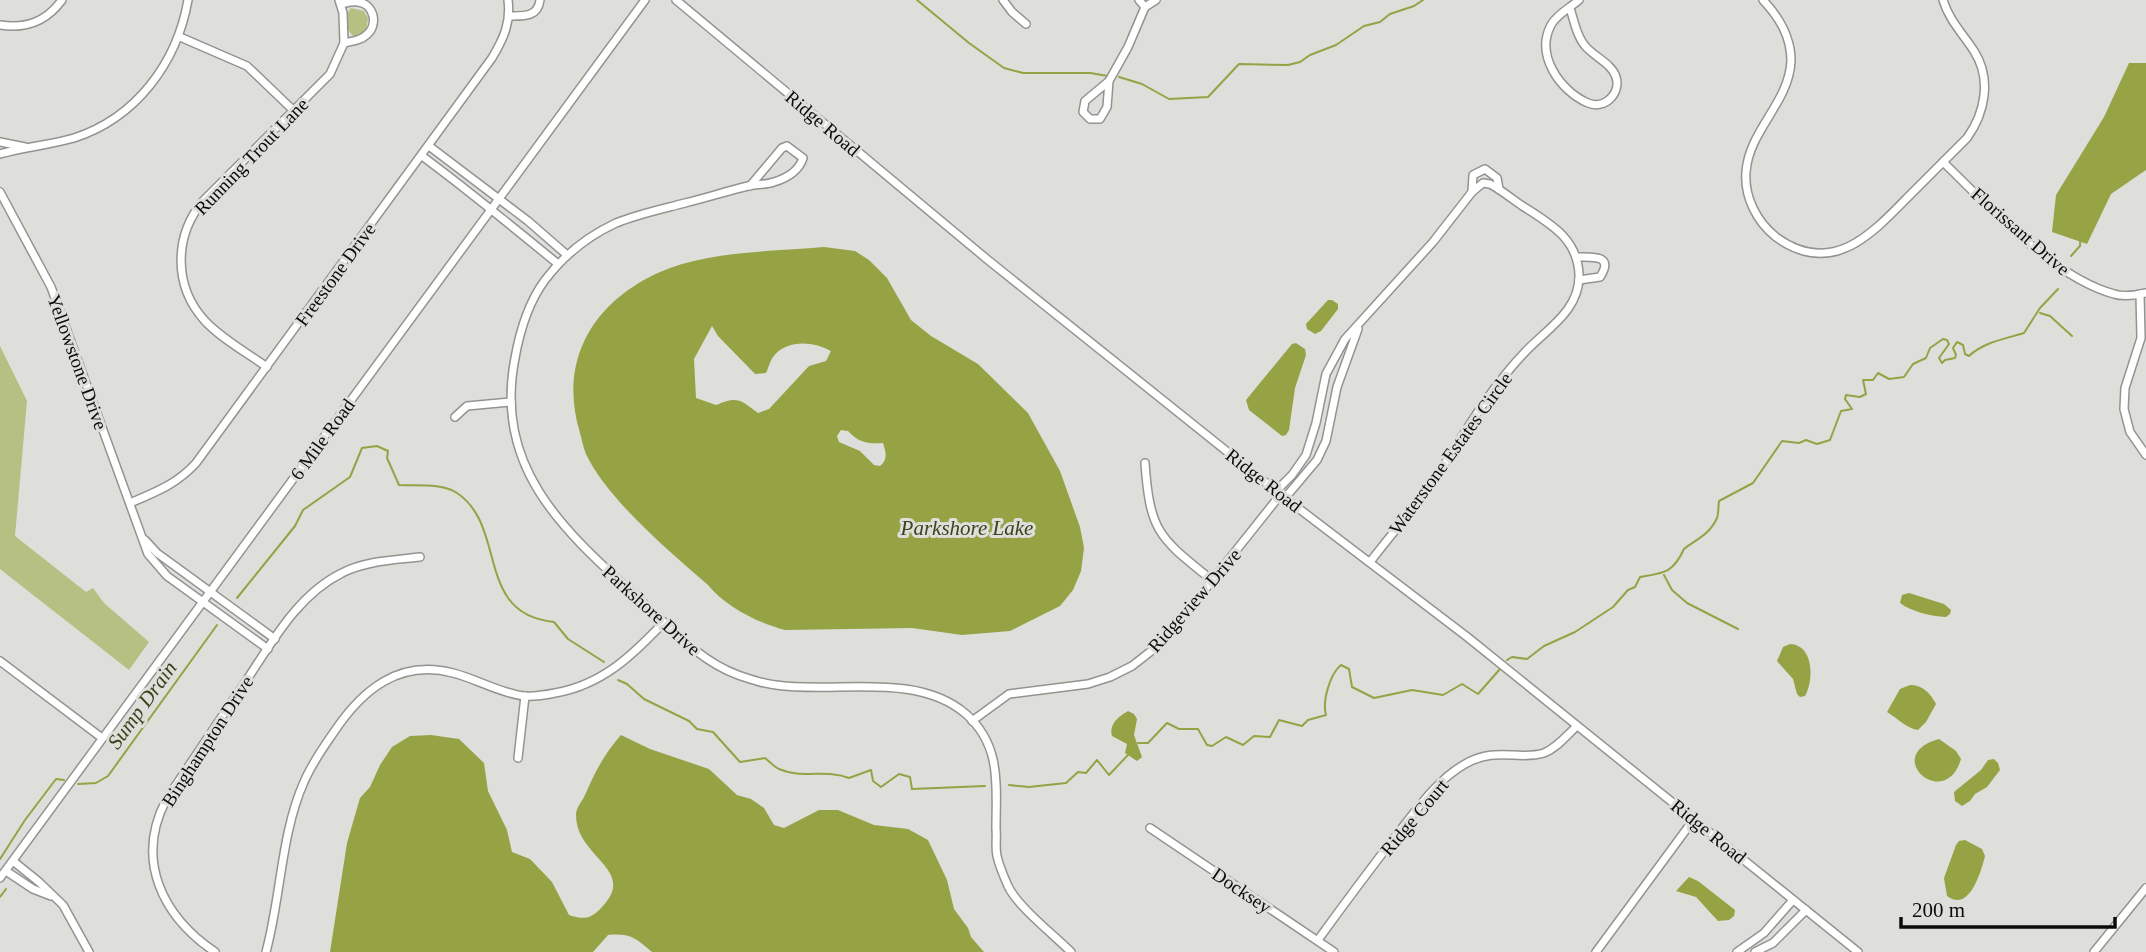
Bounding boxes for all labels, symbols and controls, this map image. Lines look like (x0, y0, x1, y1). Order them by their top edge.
street label: Ridge Road (781, 86, 864, 161)
street label: Running Trout Lane (190, 94, 312, 219)
street label: Florissant Drive (1967, 183, 2074, 280)
street label: Freestone Drive (291, 219, 380, 330)
street label: Yellowstone Drive (43, 292, 112, 433)
street label: Waterstone Estates Circle (1385, 368, 1516, 538)
street label: 6 Mile Road (286, 394, 359, 484)
street label: Ridge Road (1222, 444, 1306, 517)
water label: Parkshore Lake (900, 516, 1033, 540)
street label: Ridgeview Drive (1144, 544, 1245, 656)
street label: Parkshore Drive (599, 561, 705, 660)
water label: Sump Drain (102, 657, 182, 753)
street label: Binghampton Drive (157, 672, 257, 811)
street label: Ridge Court (1376, 774, 1453, 860)
street label: Ridge Road (1667, 795, 1751, 868)
street label: Docksey (1208, 863, 1276, 918)
scale bar (1901, 886, 2114, 930)
text: 200 m (1912, 898, 1965, 922)

